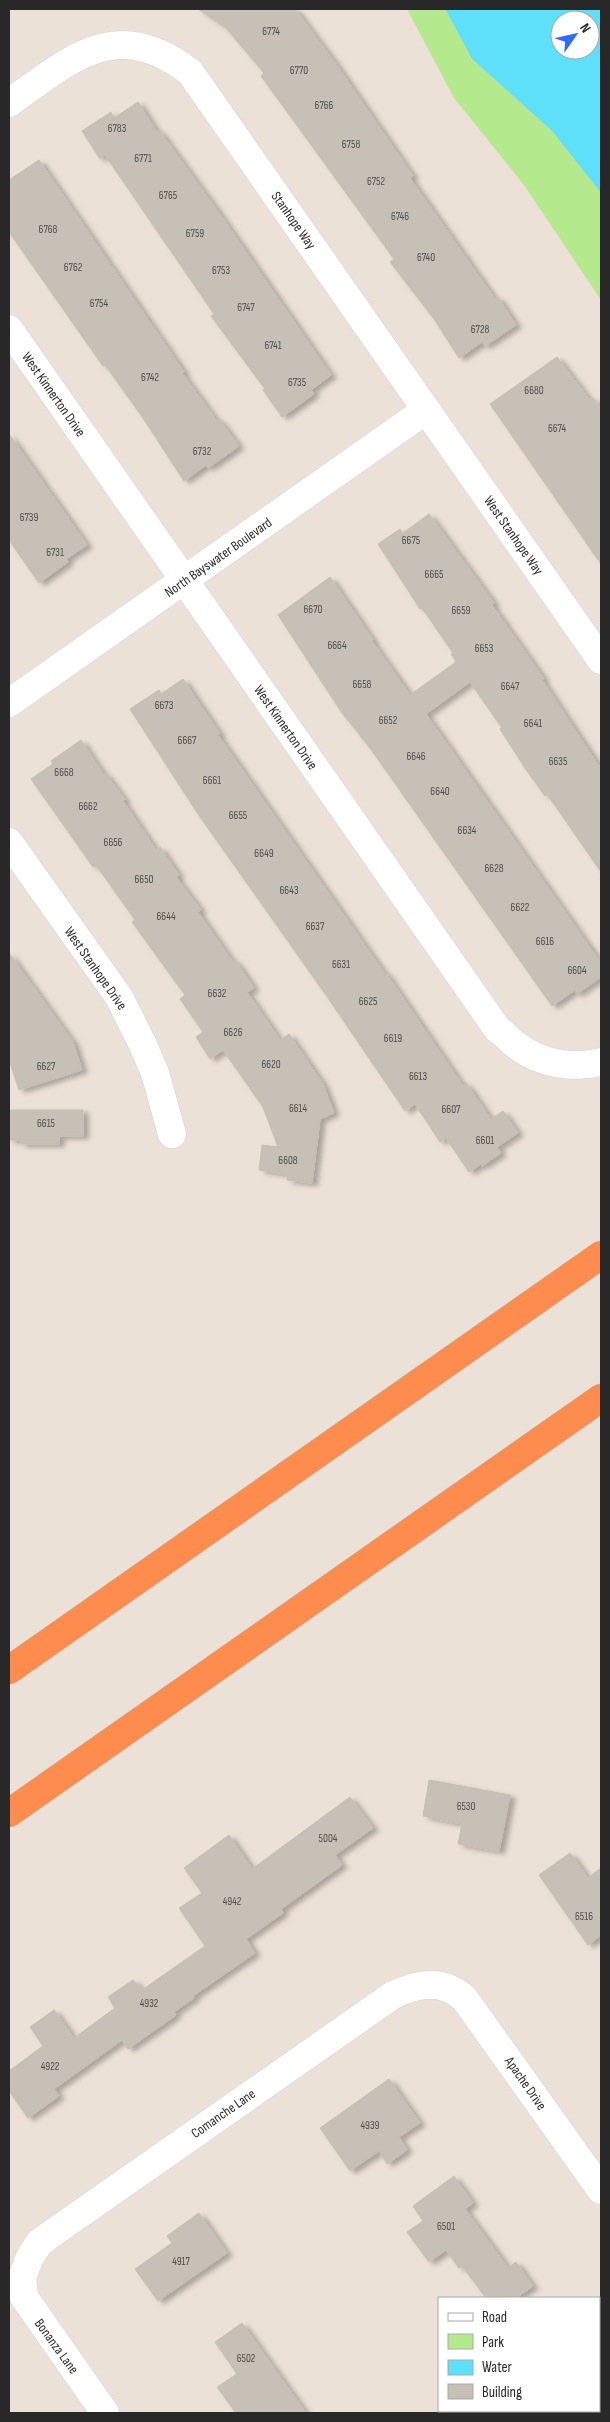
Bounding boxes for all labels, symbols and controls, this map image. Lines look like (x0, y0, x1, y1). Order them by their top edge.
north arrow (550, 10, 600, 60)
text: N (576, 20, 595, 36)
house number: 6774 (262, 25, 280, 38)
house number: 6770 (290, 64, 308, 77)
house number: 6766 (315, 99, 334, 112)
house number: 6783 (108, 122, 127, 135)
house number: 6758 (342, 138, 360, 151)
house number: 6771 (134, 152, 152, 165)
house number: 6752 (367, 175, 386, 188)
street label: Stanhope Way (268, 188, 320, 253)
house number: 6765 (159, 189, 177, 202)
house number: 6746 (391, 210, 409, 223)
house number: 6768 (39, 223, 58, 236)
house number: 6759 (186, 227, 204, 240)
house number: 6740 (417, 251, 435, 264)
house number: 6762 (64, 261, 83, 274)
house number: 6753 (212, 264, 231, 277)
house number: 6754 (90, 297, 109, 310)
house number: 6747 (237, 301, 255, 314)
house number: 6728 (471, 323, 489, 336)
house number: 6741 (264, 339, 282, 352)
street label: West Kinnerton Drive (18, 349, 89, 440)
house number: 6742 (141, 371, 159, 384)
house number: 6735 (288, 376, 306, 389)
house number: 6680 (524, 384, 544, 397)
house number: 6674 (548, 422, 566, 435)
house number: 6732 (193, 445, 212, 458)
street label: West Stanhope Way (480, 493, 547, 579)
house number: 6739 (20, 511, 38, 524)
street label: North Bayswater Boulevard (161, 514, 275, 601)
house number: 6675 (402, 534, 420, 547)
house number: 6731 (46, 546, 64, 559)
house number: 6665 (425, 568, 443, 581)
house number: 6670 (304, 603, 323, 616)
house number: 6659 (452, 604, 471, 617)
house number: 6664 (327, 639, 347, 652)
house number: 6653 (475, 642, 494, 655)
house number: 6658 (353, 678, 372, 691)
house number: 6647 (501, 680, 520, 693)
street label: West Kinnerton Drive (250, 682, 321, 773)
house number: 6673 (155, 699, 174, 712)
house number: 6652 (379, 714, 398, 727)
house number: 6641 (524, 717, 542, 730)
house number: 6667 (178, 734, 197, 747)
house number: 6646 (406, 750, 426, 763)
house number: 6635 (549, 755, 567, 768)
house number: 6668 (54, 766, 74, 779)
house number: 6661 (203, 774, 221, 787)
house number: 6640 (430, 785, 450, 798)
house number: 6662 (78, 800, 98, 813)
house number: 6655 (229, 809, 247, 822)
house number: 6634 (458, 824, 477, 837)
house number: 6656 (104, 836, 123, 849)
house number: 6649 (254, 847, 274, 860)
house number: 6628 (484, 862, 504, 875)
house number: 6650 (135, 873, 154, 886)
house number: 6643 (279, 884, 299, 897)
house number: 6622 (511, 901, 530, 914)
house number: 6644 (156, 910, 176, 923)
house number: 6637 (306, 920, 325, 933)
street label: West Stanhope Drive (61, 923, 131, 1013)
house number: 6616 (536, 935, 554, 948)
house number: 6631 (332, 958, 350, 971)
house number: 6604 (567, 964, 587, 977)
house number: 6632 (208, 987, 227, 1000)
house number: 6625 (359, 995, 377, 1008)
house number: 6626 (223, 1026, 243, 1039)
house number: 6619 (384, 1032, 402, 1045)
house number: 6620 (261, 1058, 281, 1071)
house number: 6627 (37, 1060, 56, 1073)
house number: 6613 (409, 1070, 427, 1083)
house number: 6614 (289, 1102, 307, 1115)
house number: 6607 (442, 1103, 461, 1116)
house number: 6615 (37, 1117, 55, 1130)
house number: 6601 (476, 1134, 494, 1147)
house number: 6608 (278, 1154, 298, 1167)
house number: 6530 (457, 1800, 475, 1813)
house number: 5004 (319, 1832, 338, 1845)
house number: 4942 (223, 1895, 242, 1908)
house number: 6516 (575, 1910, 593, 1923)
house number: 4932 (140, 1997, 159, 2010)
street label: Apache Drive (500, 2052, 550, 2113)
house number: 4922 (41, 2060, 60, 2073)
street label: Comanche Lane (188, 2085, 259, 2142)
house number: 4939 (361, 2119, 380, 2132)
house number: 6501 (437, 2220, 455, 2233)
house number: 4917 (172, 2255, 190, 2268)
legend (438, 2297, 600, 2412)
text: Road (482, 2308, 507, 2327)
street label: Bonanza Lane (31, 2315, 82, 2377)
text: Park (482, 2333, 504, 2352)
house number: 6502 (237, 2352, 256, 2365)
text: Water (482, 2358, 513, 2377)
text: Building (482, 2383, 522, 2402)

